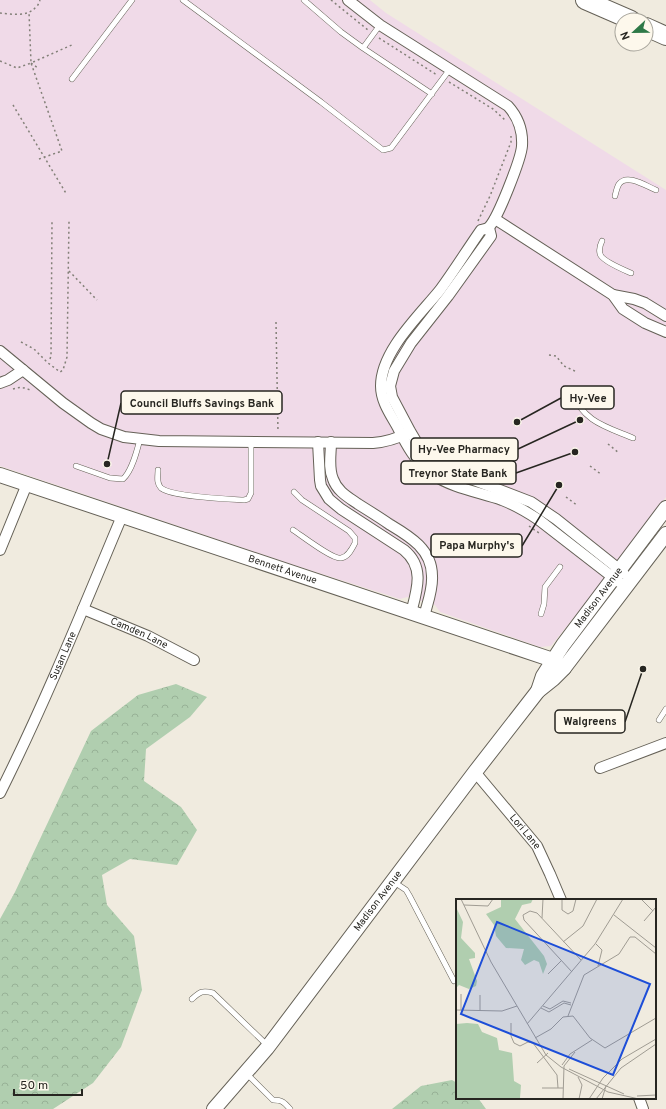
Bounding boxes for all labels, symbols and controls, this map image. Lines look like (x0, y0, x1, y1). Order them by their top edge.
north arrow (614, 12, 654, 52)
text: N (618, 29, 634, 42)
callout: Hy-Vee (561, 386, 614, 409)
callout: Council Bluffs Savings Bank (121, 391, 282, 414)
text: Hy-Vee (569, 392, 607, 406)
text: Council Bluffs Savings Bank (130, 397, 274, 411)
callout: Hy-Vee Pharmacy (411, 438, 518, 461)
text: Hy-Vee Pharmacy (418, 443, 510, 457)
callout: Treynor State Bank (401, 461, 516, 484)
text: Treynor State Bank (409, 467, 507, 481)
callout: Papa Murphy's (431, 534, 522, 557)
text: Papa Murphy's (439, 539, 515, 553)
street label: Bennett Avenue (246, 552, 319, 587)
street label: Madison Avenue (572, 565, 626, 631)
street label: Camden Lane (108, 615, 170, 652)
street label: Susan Lane (47, 630, 79, 682)
callout: Walgreens (555, 710, 625, 733)
text: Walgreens (563, 715, 617, 729)
street label: Lori Lane (507, 812, 544, 852)
street label: Madison Avenue (351, 868, 405, 934)
inset map (456, 899, 656, 1099)
scale bar (14, 1071, 82, 1097)
text: 50 m (20, 1078, 48, 1094)

